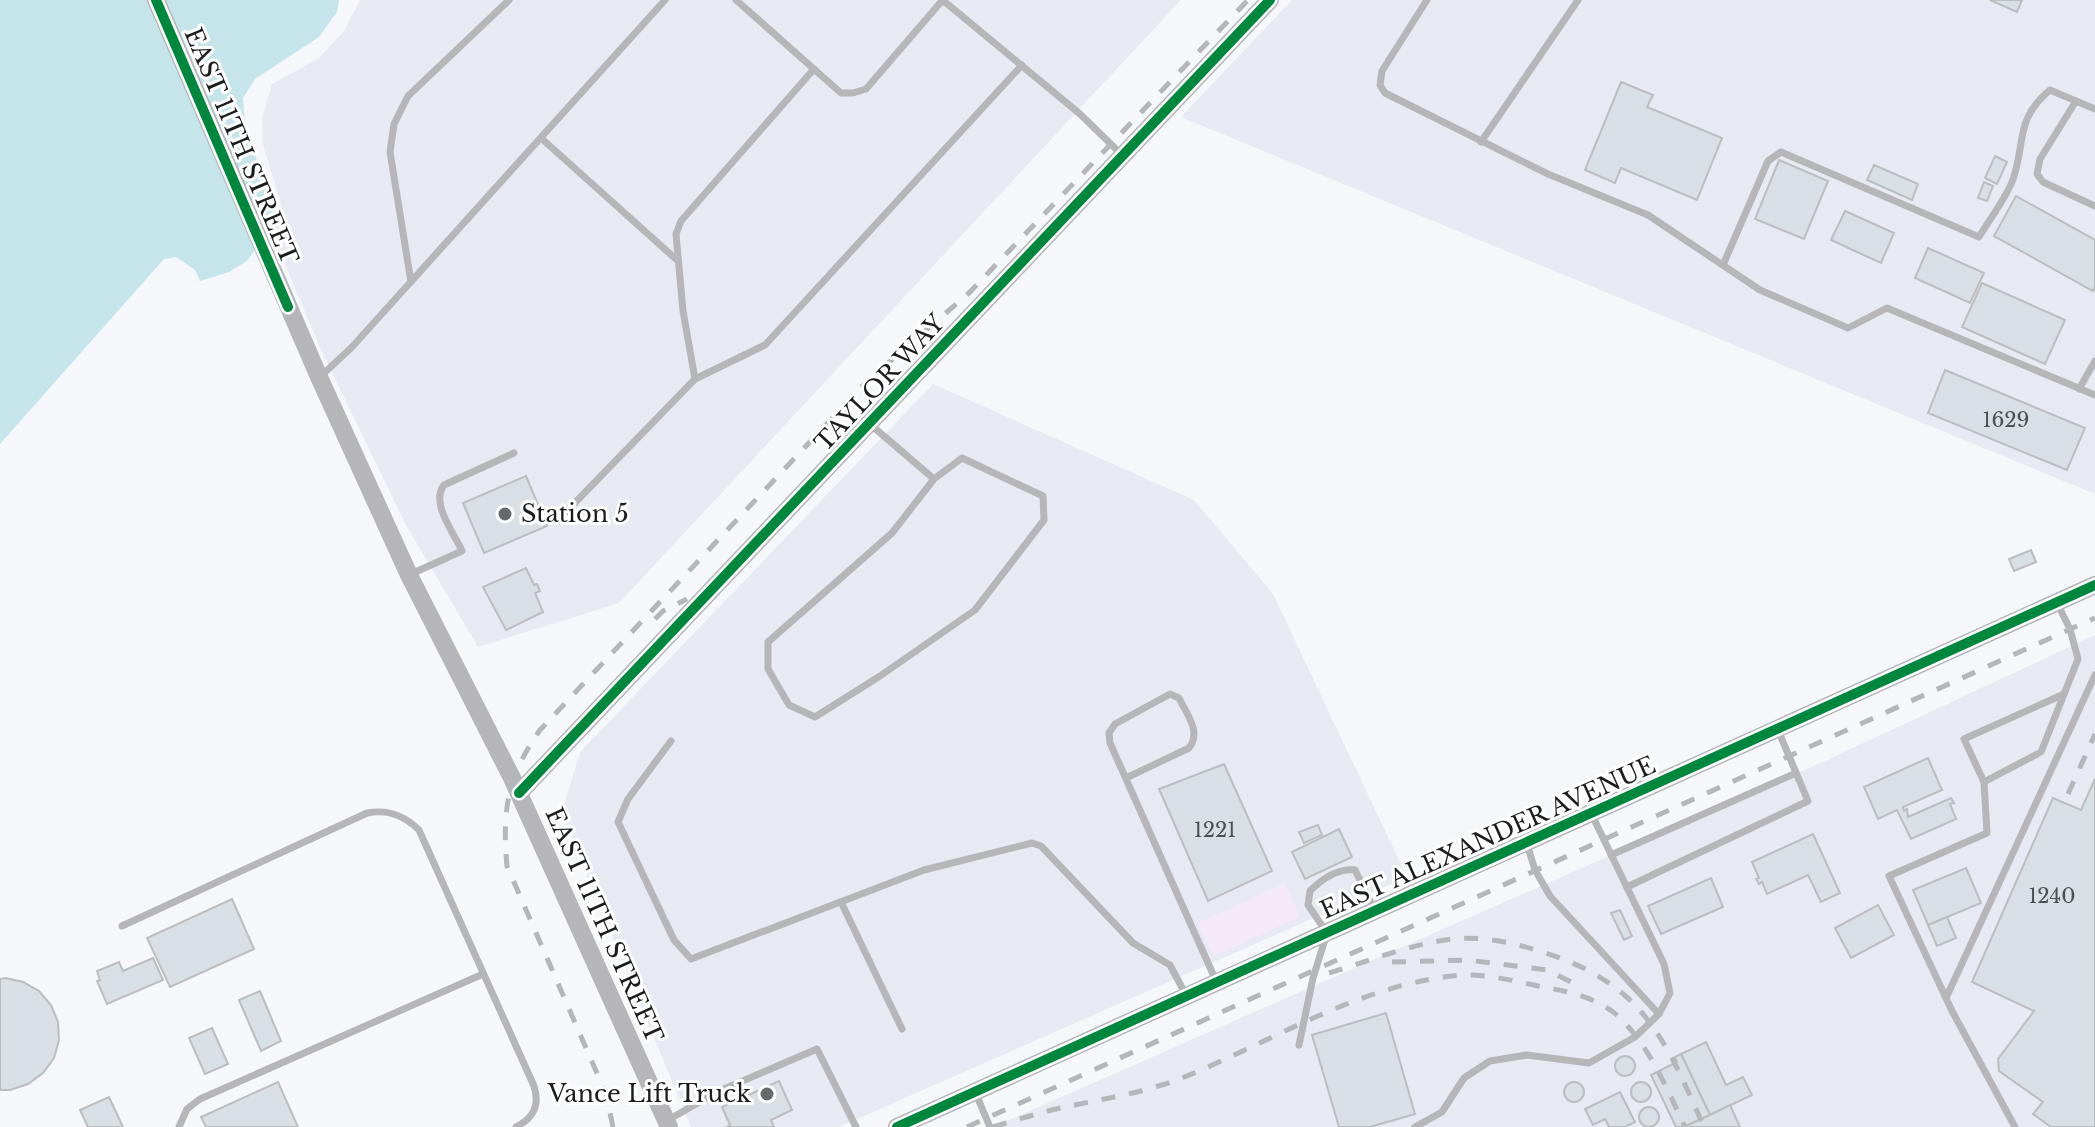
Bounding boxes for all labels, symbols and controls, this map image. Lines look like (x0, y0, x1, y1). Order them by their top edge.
street label: EAST 11TH STREET (178, 23, 304, 268)
street label: TAYLOR WAY (809, 308, 951, 457)
house number: 1629 (1983, 408, 2029, 432)
place label: Station 5 (521, 499, 629, 528)
marker: Station 5 (496, 505, 514, 523)
street label: EAST ALEXANDER AVENUE (1316, 750, 1660, 925)
street label: EAST 11TH STREET (540, 803, 669, 1047)
house number: 1221 (1194, 818, 1236, 842)
house number: 1240 (2028, 884, 2076, 908)
place label: Vance Lift Truck (547, 1079, 751, 1108)
marker: Vance Lift Truck (758, 1085, 776, 1103)

